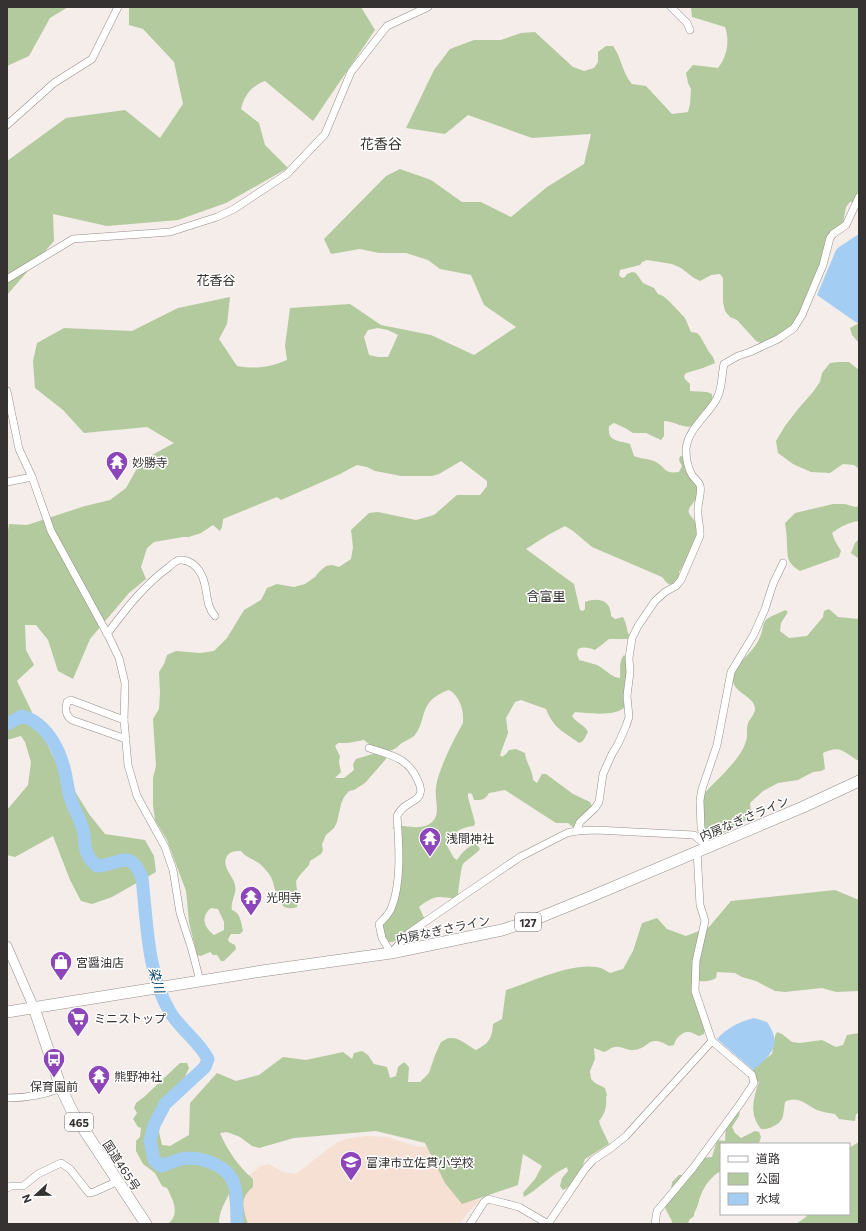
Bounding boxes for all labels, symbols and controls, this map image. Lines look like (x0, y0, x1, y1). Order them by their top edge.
district label: 花香谷 (360, 135, 402, 152)
district label: 花香谷 (196, 272, 236, 288)
temple icon: 妙勝寺 (104, 449, 130, 482)
place label: 妙勝寺 (132, 455, 168, 469)
district label: 含富里 (526, 588, 566, 604)
street label: 内房なぎさライン (697, 793, 791, 843)
temple icon: 浅間神社 (417, 825, 443, 858)
place label: 浅間神社 (446, 831, 494, 845)
temple icon: 光明寺 (238, 884, 264, 917)
place label: 光明寺 (266, 890, 302, 904)
street label: 内房なぎさライン (395, 912, 491, 946)
road number: 127 (515, 913, 541, 931)
shop icon: 宮醤油店 (48, 949, 74, 982)
place label: 宮醤油店 (76, 955, 124, 969)
water label: 染川 (146, 965, 169, 997)
supermarket icon: ミニストップ (65, 1005, 91, 1038)
place label: ミニストップ (94, 1011, 166, 1025)
bus stop icon: 保育園前 (41, 1046, 67, 1079)
temple icon: 熊野神社 (86, 1063, 112, 1096)
place label: 熊野神社 (114, 1069, 162, 1083)
place label: 保育園前 (30, 1079, 78, 1093)
road number: 465 (65, 1113, 93, 1131)
street label: 国道465号 (101, 1137, 143, 1193)
legend (720, 1143, 850, 1215)
school or university icon: 富津市立佐貫小学校 (338, 1149, 364, 1182)
text: 道路 (756, 1151, 780, 1165)
place label: 富津市立佐貫小学校 (366, 1155, 474, 1169)
text: 公園 (756, 1171, 780, 1185)
north arrow (16, 1175, 56, 1215)
text: 水域 (756, 1191, 780, 1205)
text: N (19, 1193, 34, 1205)

